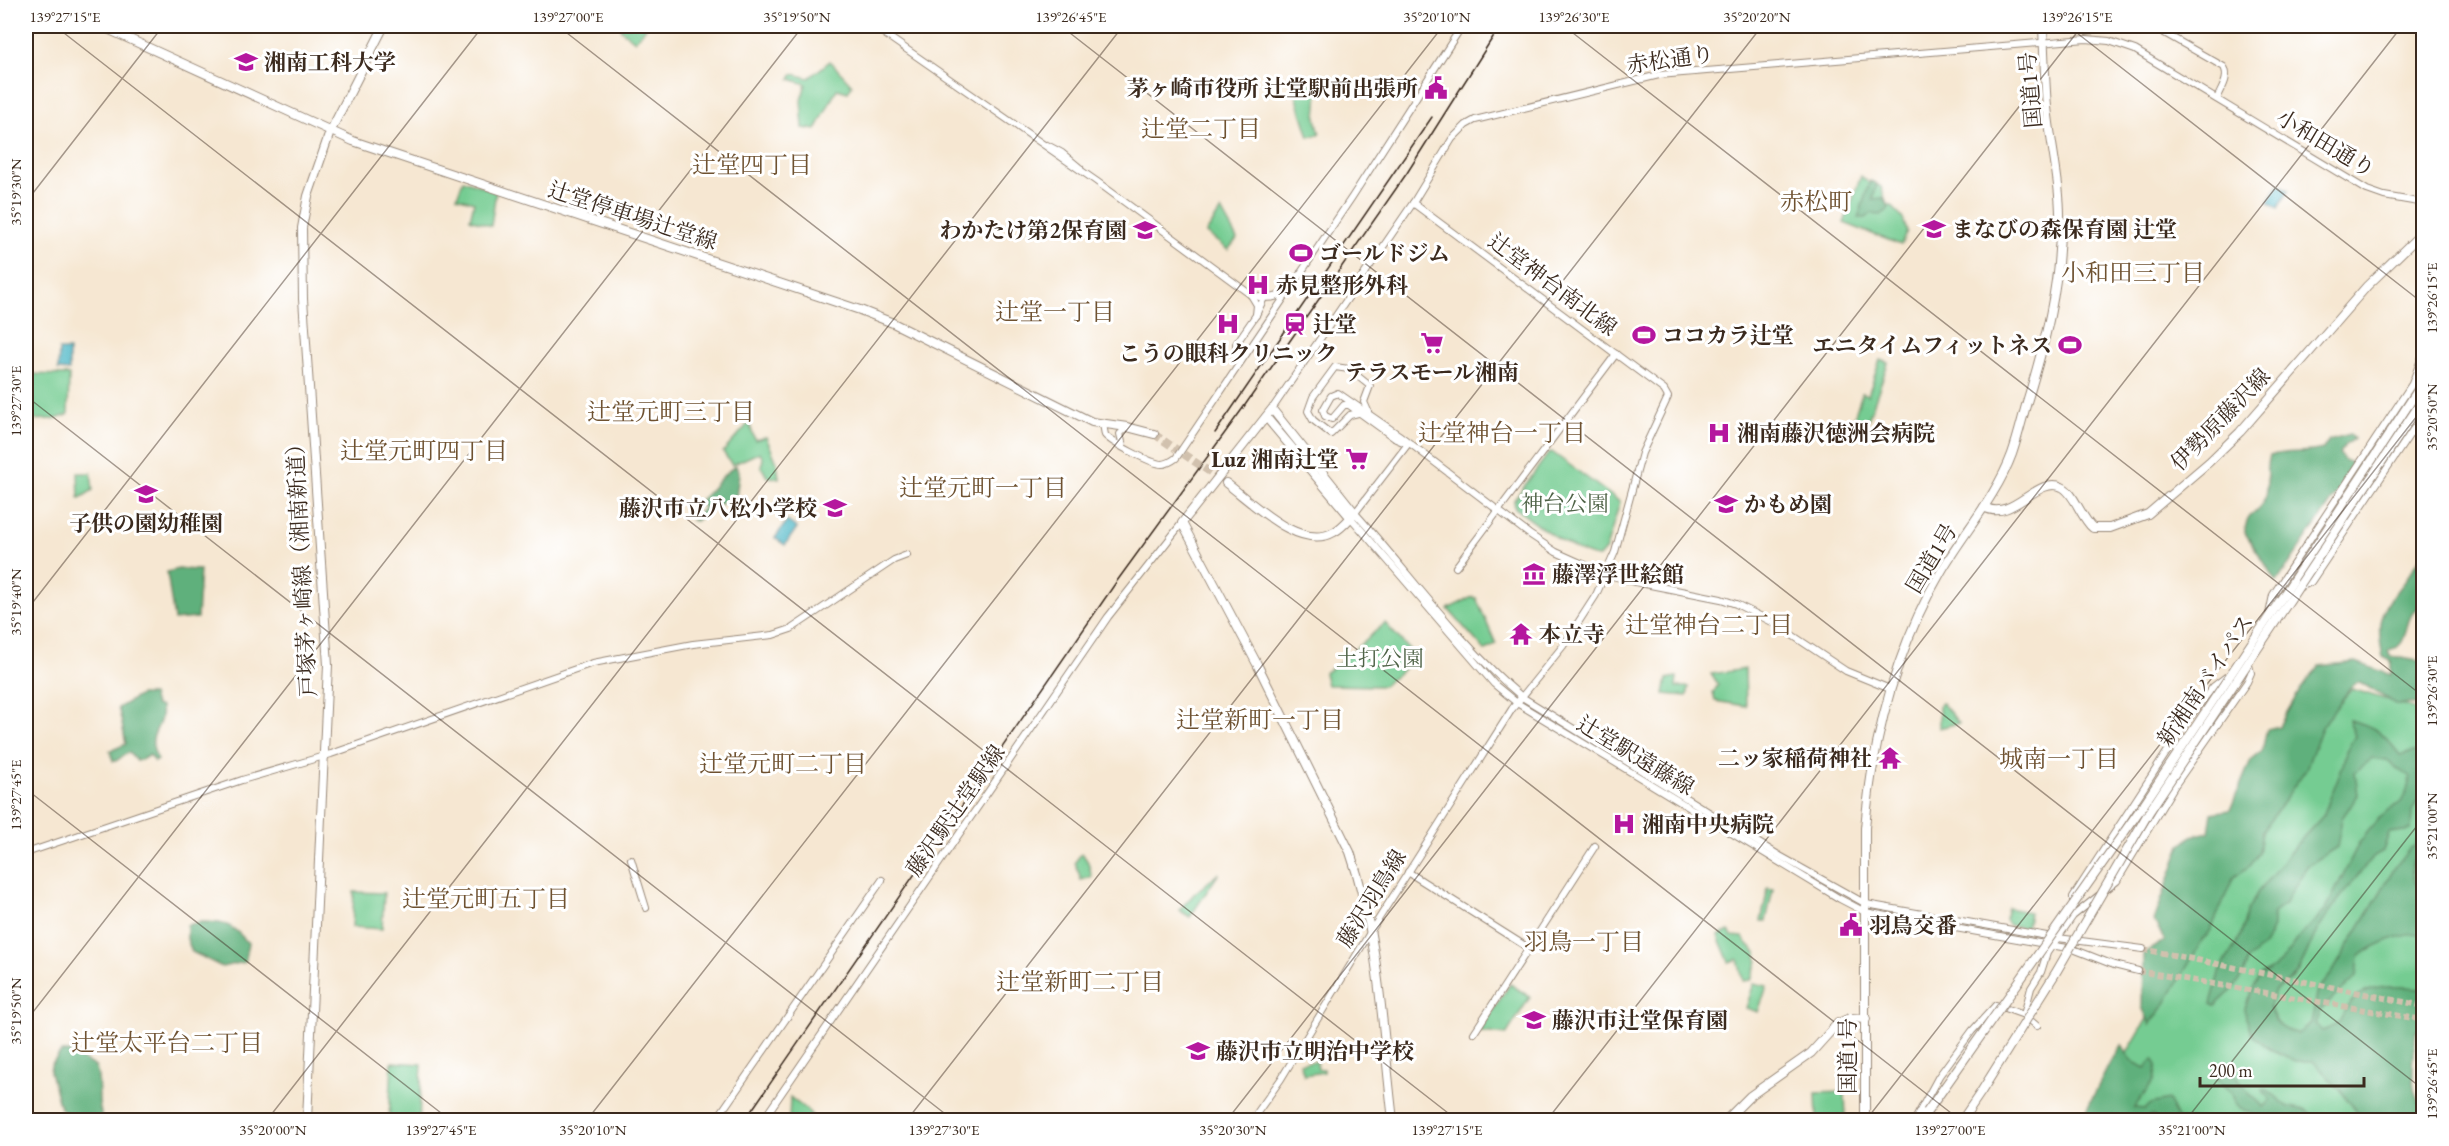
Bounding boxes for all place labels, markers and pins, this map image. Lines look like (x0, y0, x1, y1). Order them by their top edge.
place label: 湘南工科大学 (264, 48, 396, 77)
school or university icon: 湘南工科大学 (233, 49, 259, 75)
place label: 茅ヶ崎市役所 辻堂駅前出張所 (1127, 74, 1418, 103)
public building icon: 茅ヶ崎市役所 辻堂駅前出張所 (1423, 75, 1449, 101)
place label: まなびの森保育園 辻堂 (1952, 215, 2177, 244)
place label: わかたけ第2保育園 (939, 216, 1127, 245)
school or university icon: まなびの森保育園 辻堂 (1921, 216, 1947, 242)
school or university icon: わかたけ第2保育園 (1132, 217, 1158, 243)
place label: ゴールドジム (1319, 239, 1450, 268)
sports icon: ゴールドジム (1288, 240, 1314, 266)
place label: 赤見整形外科 (1276, 271, 1408, 300)
hospital icon: 赤見整形外科 (1245, 272, 1271, 298)
place label: 辻堂 (1313, 310, 1357, 339)
hospital icon: こうの眼科クリニック (1215, 311, 1241, 337)
station icon: 辻堂 (1282, 311, 1308, 337)
place label: ココカラ辻堂 (1662, 321, 1794, 350)
sports icon: ココカラ辻堂 (1631, 322, 1657, 348)
supermarket icon: テラスモール湘南 (1419, 330, 1445, 356)
place label: エニタイムフィットネス (1812, 331, 2052, 360)
sports icon: エニタイムフィットネス (2057, 332, 2083, 358)
place label: こうの眼科クリニック (1119, 339, 1337, 368)
place label: テラスモール湘南 (1345, 358, 1519, 387)
place label: 湘南藤沢徳洲会病院 (1737, 419, 1935, 448)
hospital icon: 湘南藤沢徳洲会病院 (1706, 420, 1732, 446)
place label: Luz 湘南辻堂 (1211, 445, 1339, 474)
supermarket icon: Luz 湘南辻堂 (1344, 446, 1370, 472)
school or university icon: 子供の園幼稚園 (133, 481, 159, 507)
place label: かもめ園 (1744, 490, 1832, 519)
school or university icon: かもめ園 (1713, 491, 1739, 517)
place label: 藤沢市立八松小学校 (619, 494, 817, 523)
school or university icon: 藤沢市立八松小学校 (822, 495, 848, 521)
place label: 子供の園幼稚園 (69, 509, 223, 538)
place label: 藤澤浮世絵館 (1552, 560, 1684, 589)
museum icon: 藤澤浮世絵館 (1521, 561, 1547, 587)
place label: 本立寺 (1539, 620, 1605, 649)
temple icon: 本立寺 (1508, 621, 1534, 647)
place label: 二ッ家稲荷神社 (1718, 744, 1872, 773)
temple icon: 二ッ家稲荷神社 (1877, 745, 1903, 771)
place label: 湘南中央病院 (1642, 810, 1774, 839)
hospital icon: 湘南中央病院 (1611, 811, 1637, 837)
place label: 羽鳥交番 (1869, 911, 1957, 940)
public building icon: 羽鳥交番 (1838, 912, 1864, 938)
place label: 藤沢市辻堂保育園 (1552, 1006, 1728, 1035)
school or university icon: 藤沢市辻堂保育園 (1521, 1007, 1547, 1033)
place label: 藤沢市立明治中学校 (1216, 1037, 1414, 1066)
school or university icon: 藤沢市立明治中学校 (1185, 1038, 1211, 1064)

